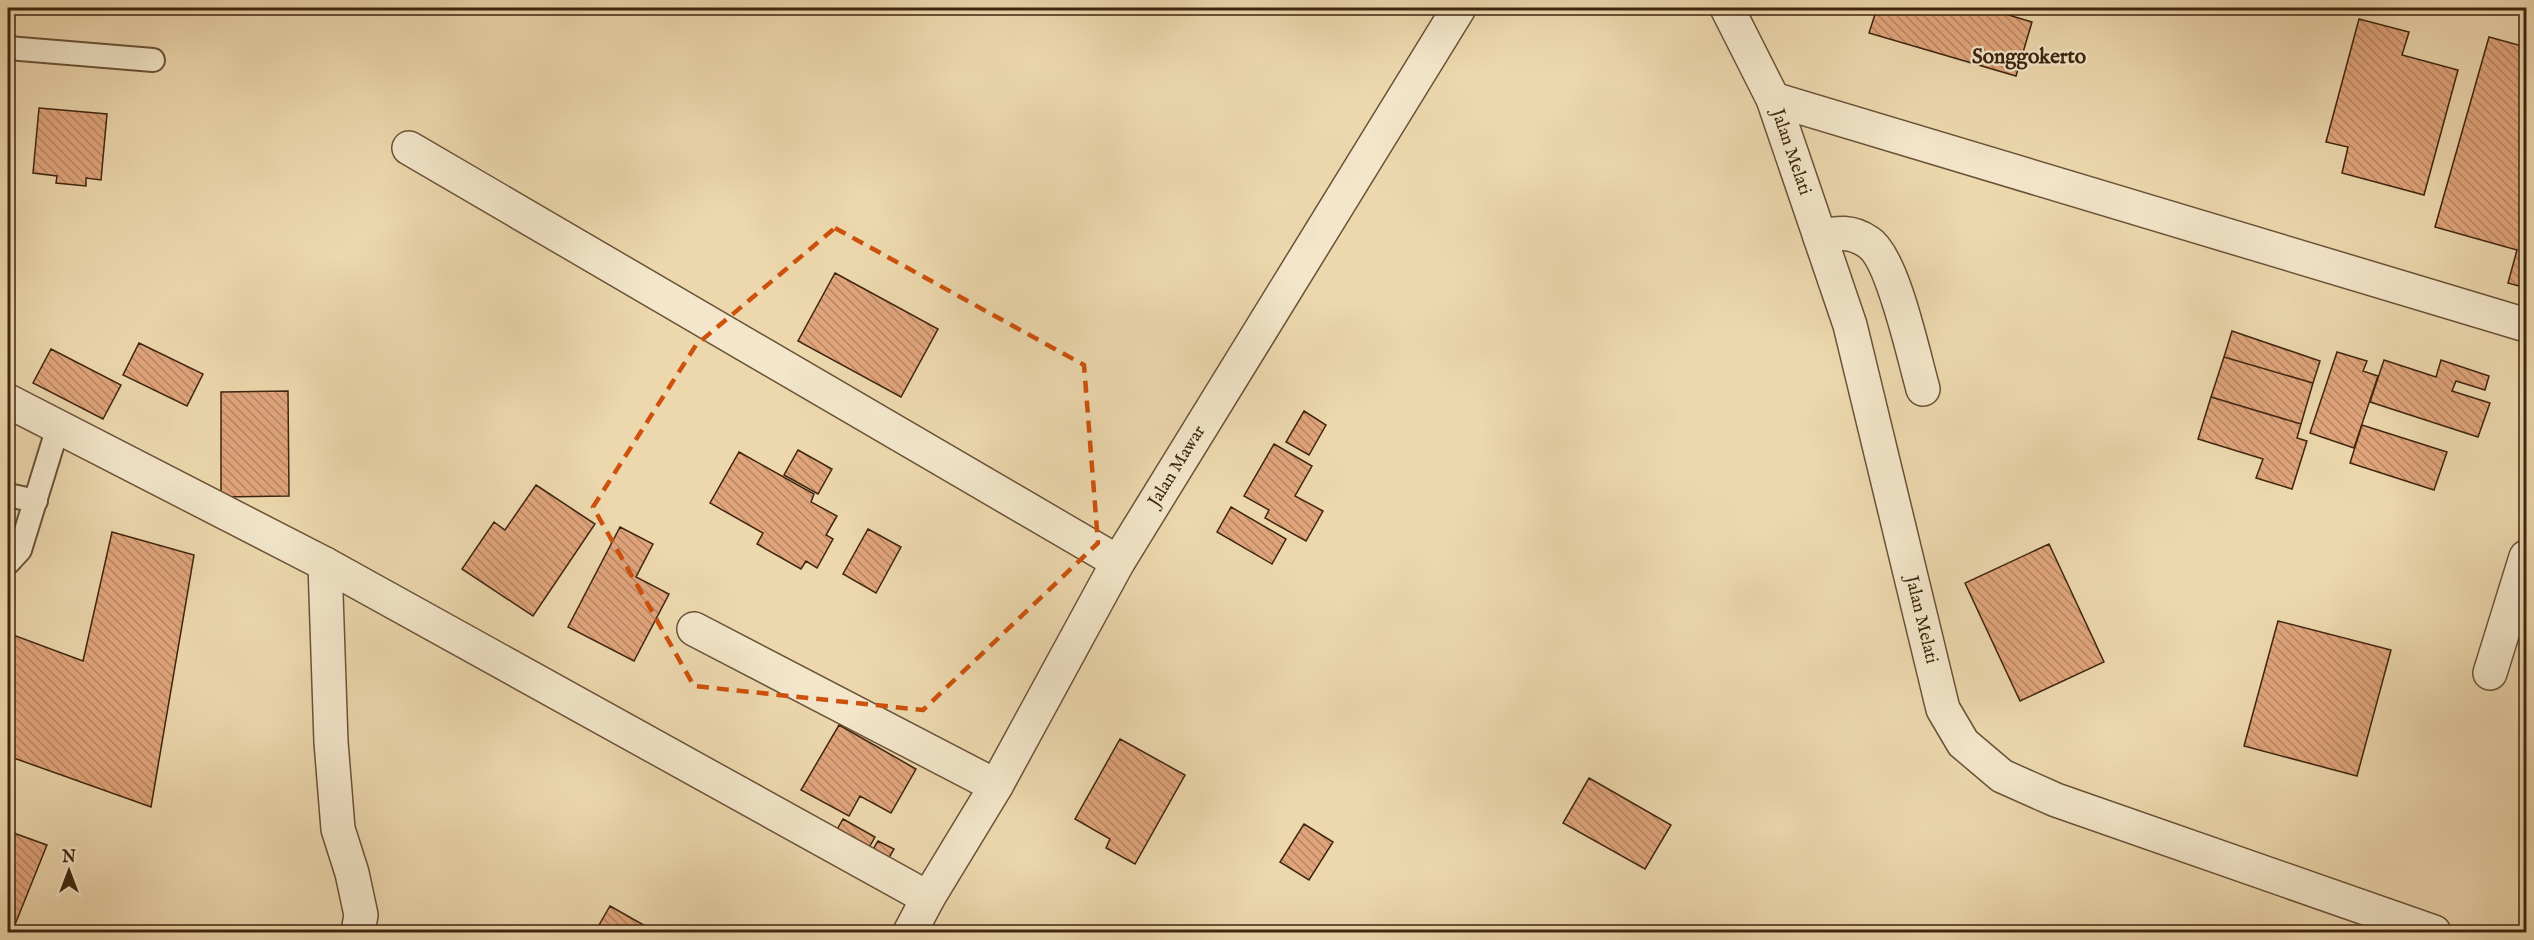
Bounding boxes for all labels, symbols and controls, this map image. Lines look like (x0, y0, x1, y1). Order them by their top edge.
district label: Songgokerto (1972, 44, 2087, 71)
street label: Jalan Melati (1765, 104, 1816, 198)
street label: Jalan Mawar (1142, 421, 1211, 513)
street label: Jalan Melati (1899, 572, 1943, 666)
north arrow (39, 841, 99, 901)
text: N (61, 848, 76, 868)

